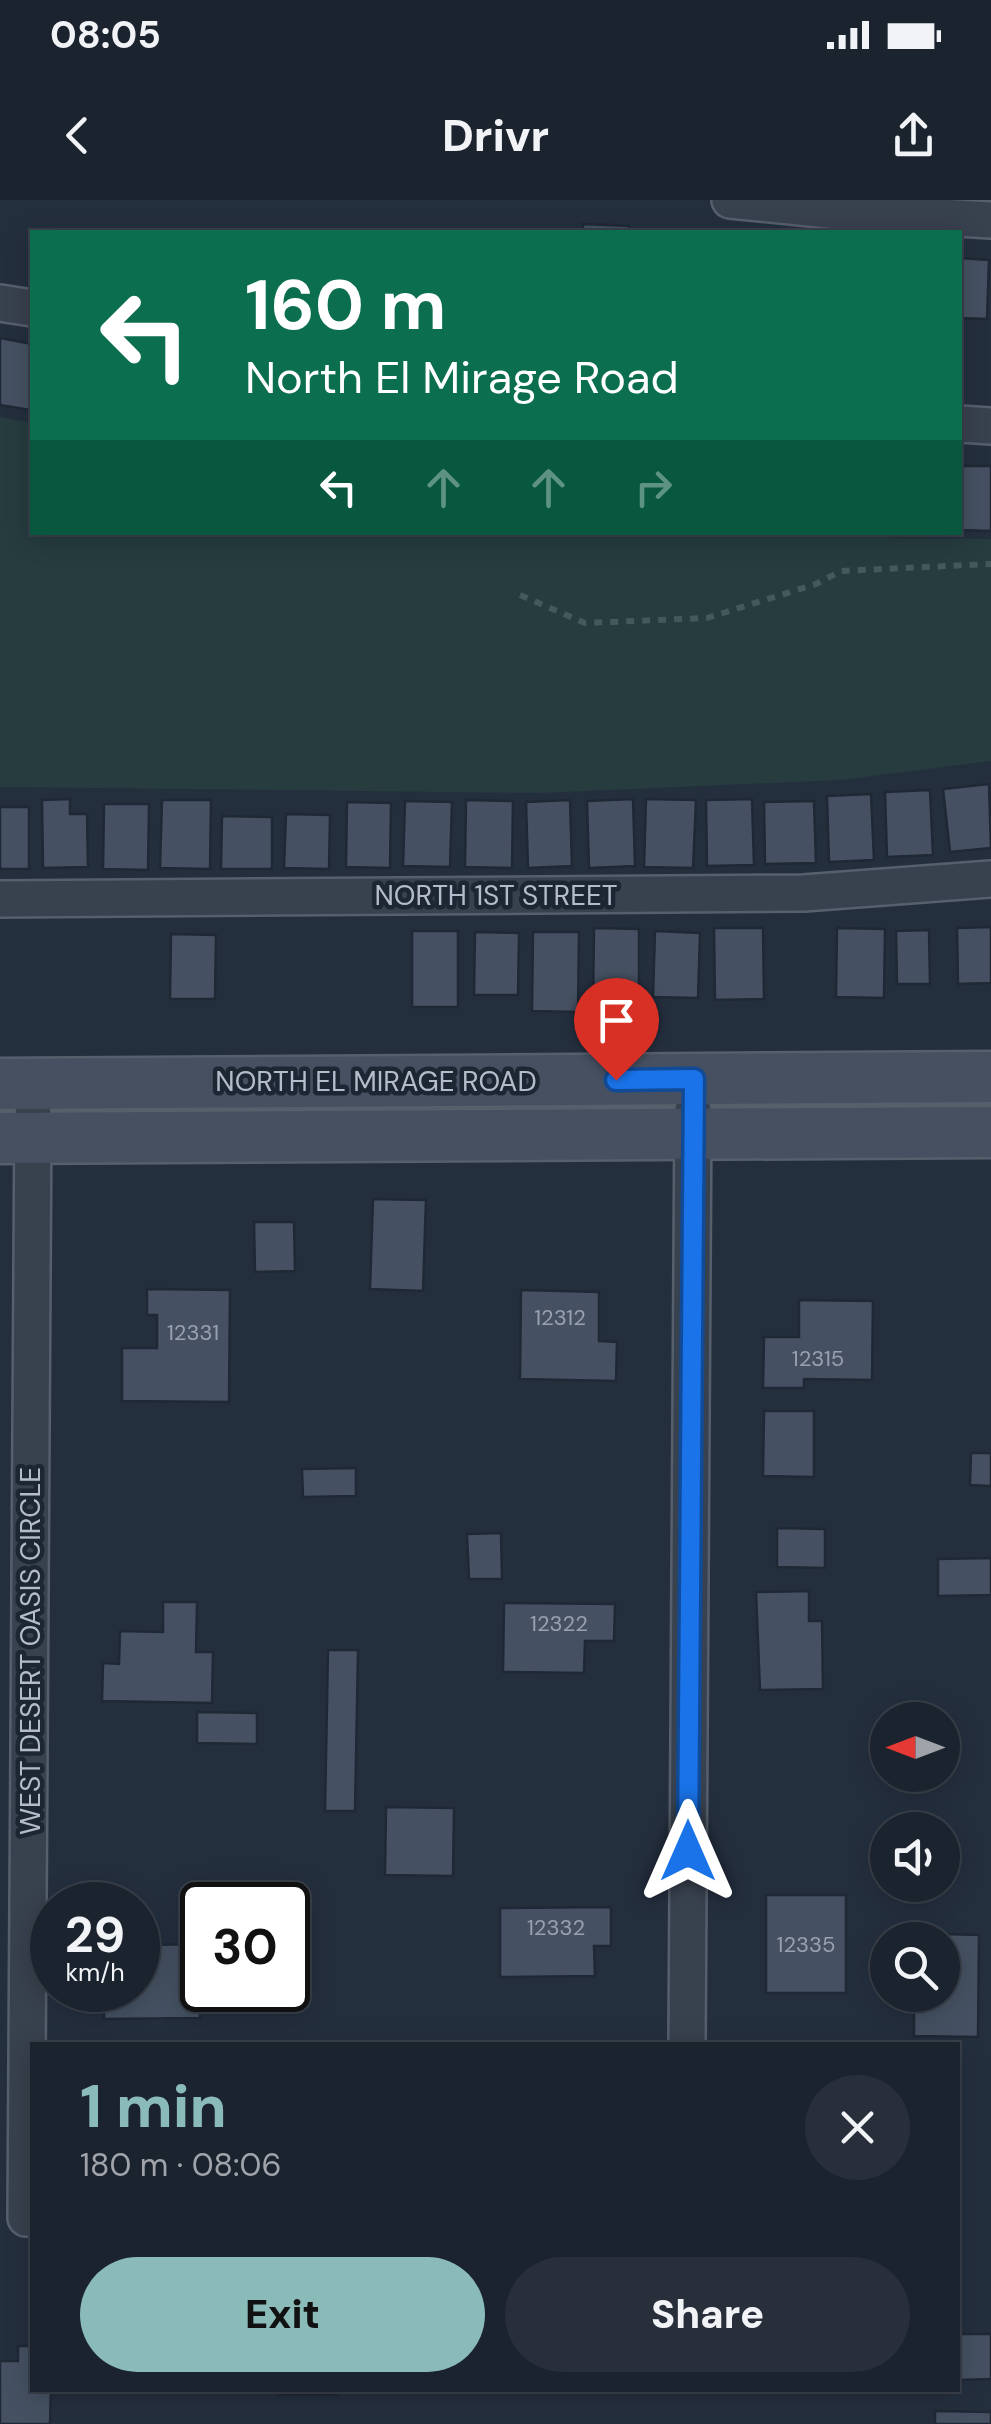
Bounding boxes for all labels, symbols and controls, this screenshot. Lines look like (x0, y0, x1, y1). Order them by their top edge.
text: 08:05 (50, 10, 161, 60)
text: Drivr (442, 106, 549, 165)
icon: back (50, 108, 105, 163)
icon: share (886, 108, 941, 163)
text: 160 m (245, 260, 446, 351)
icon: left (80, 270, 210, 400)
text: North El Mirage Road (245, 348, 679, 407)
icon: left (311, 460, 366, 515)
icon: ahead (416, 460, 471, 515)
icon: ahead (521, 460, 576, 515)
icon: right (626, 460, 681, 515)
street label: NORTH 1ST STREET (375, 877, 618, 914)
pin (574, 978, 659, 1081)
icon: arrive (589, 993, 644, 1048)
street label: NORTH EL MIRAGE ROAD (215, 1063, 537, 1100)
house number: 12312 (534, 1303, 586, 1332)
house number: 12331 (167, 1318, 219, 1347)
house number: 12315 (792, 1344, 844, 1373)
street label: WEST DESERT OASIS CIRCLE (12, 1467, 49, 1835)
house number: 12322 (530, 1609, 588, 1638)
north arrow (870, 1702, 960, 1792)
map controls (870, 1702, 960, 2012)
position arrow (636, 1799, 740, 1903)
button: sound (870, 1812, 960, 1902)
speed limit sign: 30 (180, 1882, 310, 2012)
text: 29 (65, 1902, 125, 1968)
house number: 12332 (527, 1913, 585, 1942)
button: search (870, 1922, 960, 2012)
house number: 12335 (777, 1930, 835, 1959)
text: km/h (65, 1956, 125, 1989)
text: 1 min (80, 2067, 227, 2146)
button: close (805, 2075, 910, 2180)
text: 180 m · 08:06 (80, 2144, 282, 2186)
button: Exit (80, 2257, 485, 2372)
button: Share (505, 2257, 910, 2372)

